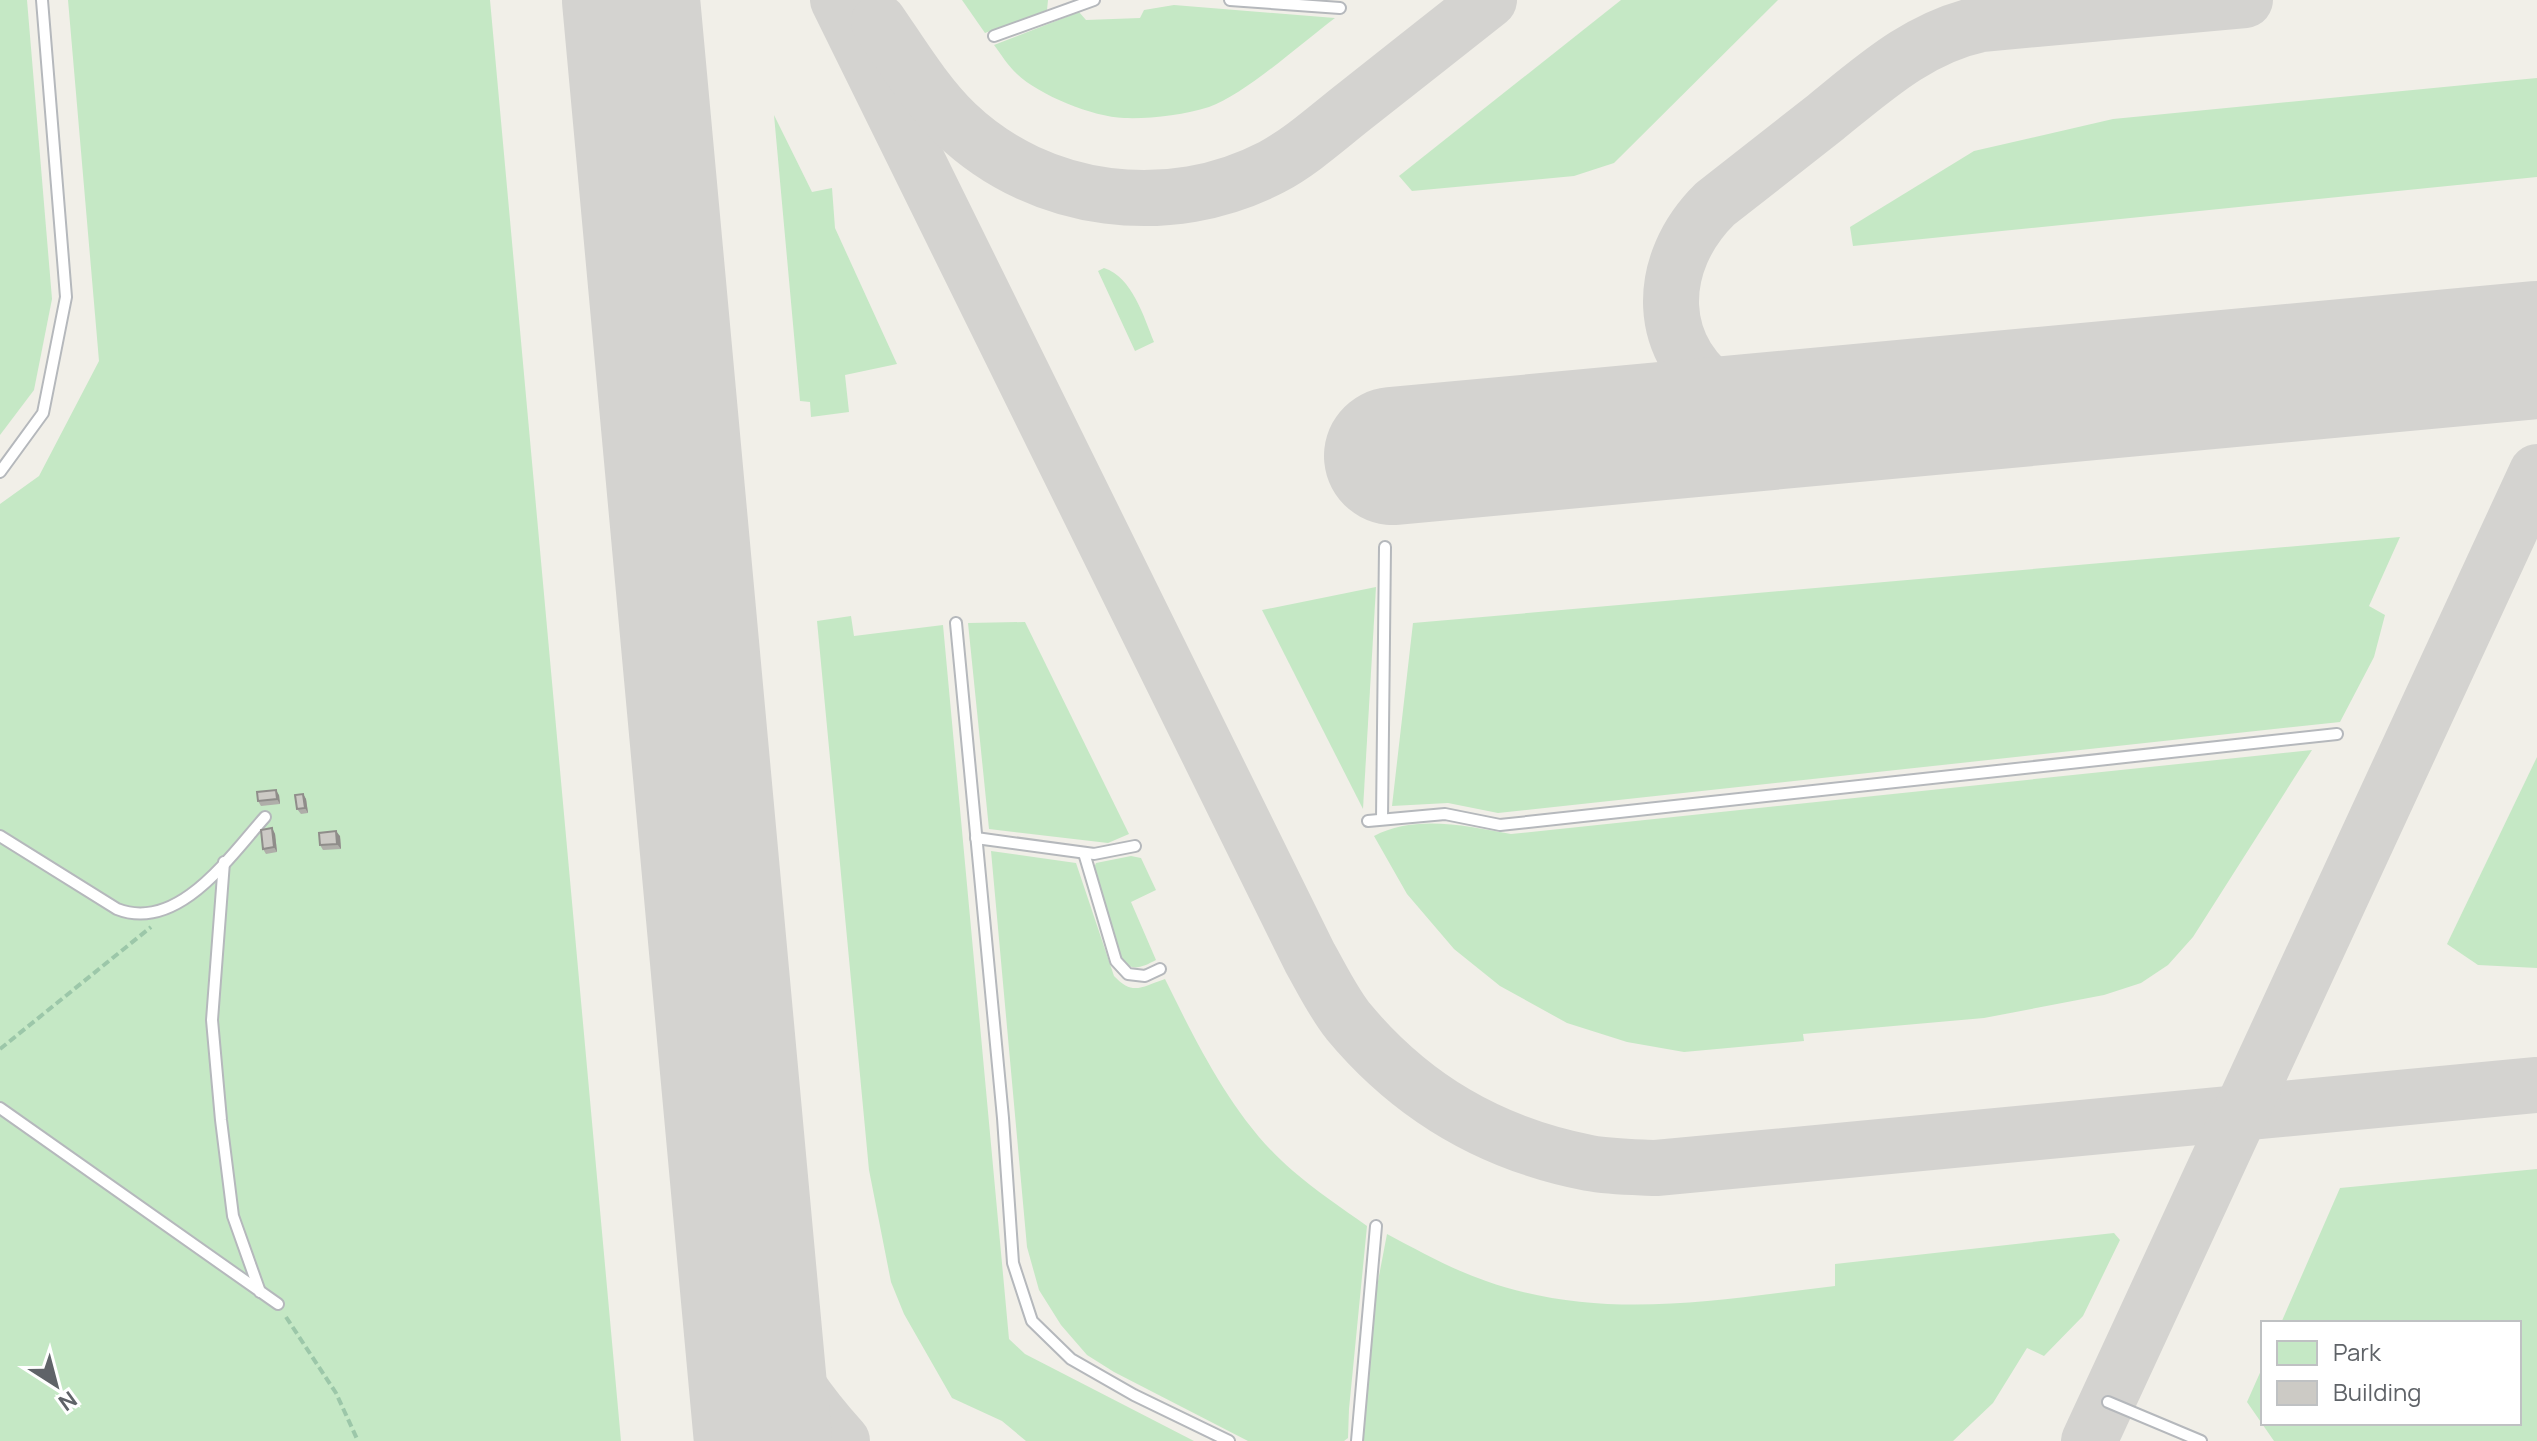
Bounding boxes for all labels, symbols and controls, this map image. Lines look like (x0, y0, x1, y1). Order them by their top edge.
legend (2261, 1321, 2521, 1425)
text: Park (2333, 1335, 2382, 1368)
north arrow (16, 1345, 96, 1425)
text: Building (2333, 1375, 2421, 1408)
text: N (53, 1384, 83, 1418)

